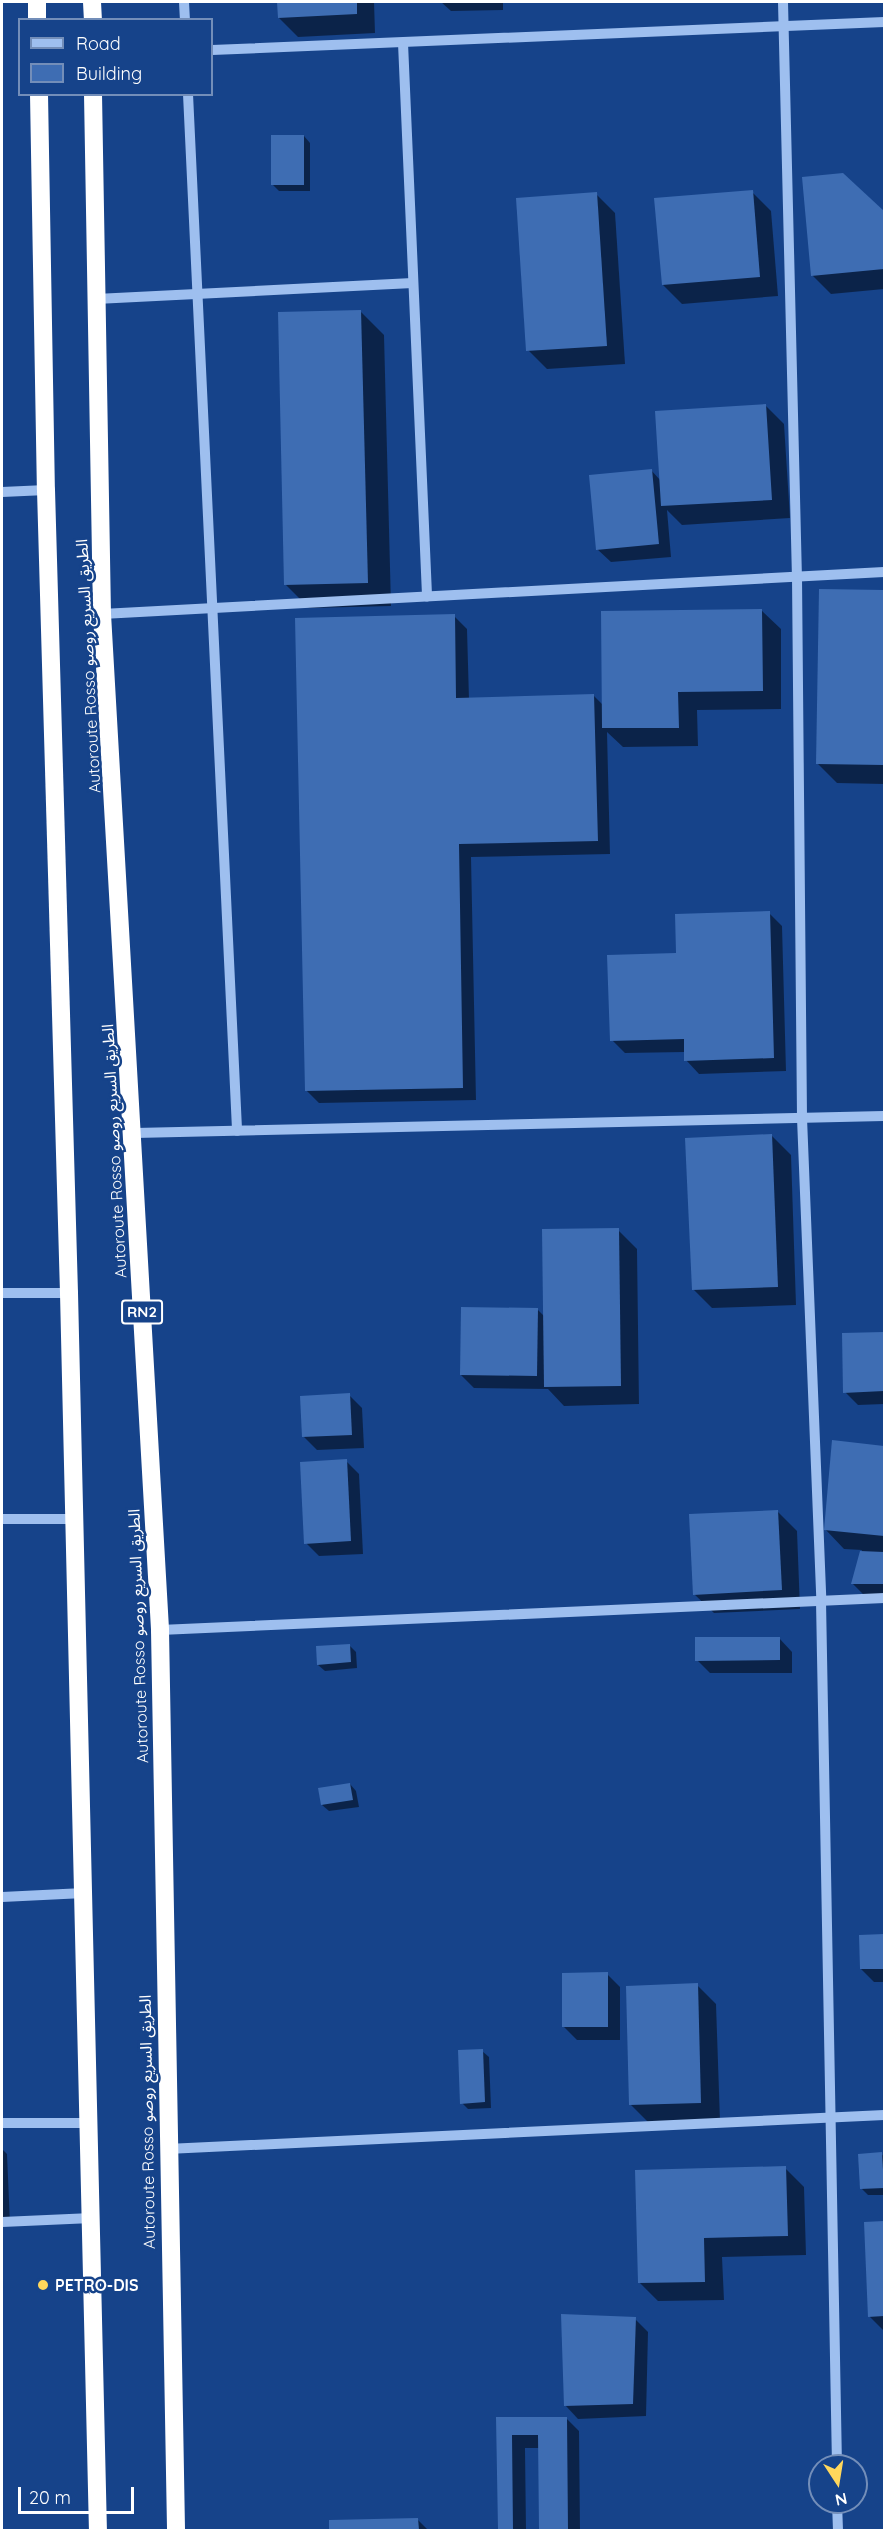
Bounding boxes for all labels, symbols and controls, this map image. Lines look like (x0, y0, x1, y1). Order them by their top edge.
legend (18, 18, 213, 96)
text: Road (76, 32, 121, 55)
text: Building (76, 62, 142, 85)
street label: Autoroute Rosso الطريق السريع روصو (72, 539, 104, 793)
street label: Autoroute Rosso الطريق السريع روصو (98, 1024, 130, 1278)
road number: RN2 (121, 1300, 163, 1324)
street label: Autoroute Rosso الطريق السريع روصو (124, 1509, 152, 1763)
street label: Autoroute Rosso الطريق السريع روصو (135, 1995, 159, 2249)
place label: PETRO-DIS (55, 2275, 139, 2295)
marker: PETRO-DIS (36, 2278, 50, 2292)
north arrow (808, 2454, 868, 2514)
scale bar (21, 2475, 136, 2513)
text: 20 m (29, 2486, 71, 2509)
text: N (834, 2489, 849, 2511)

